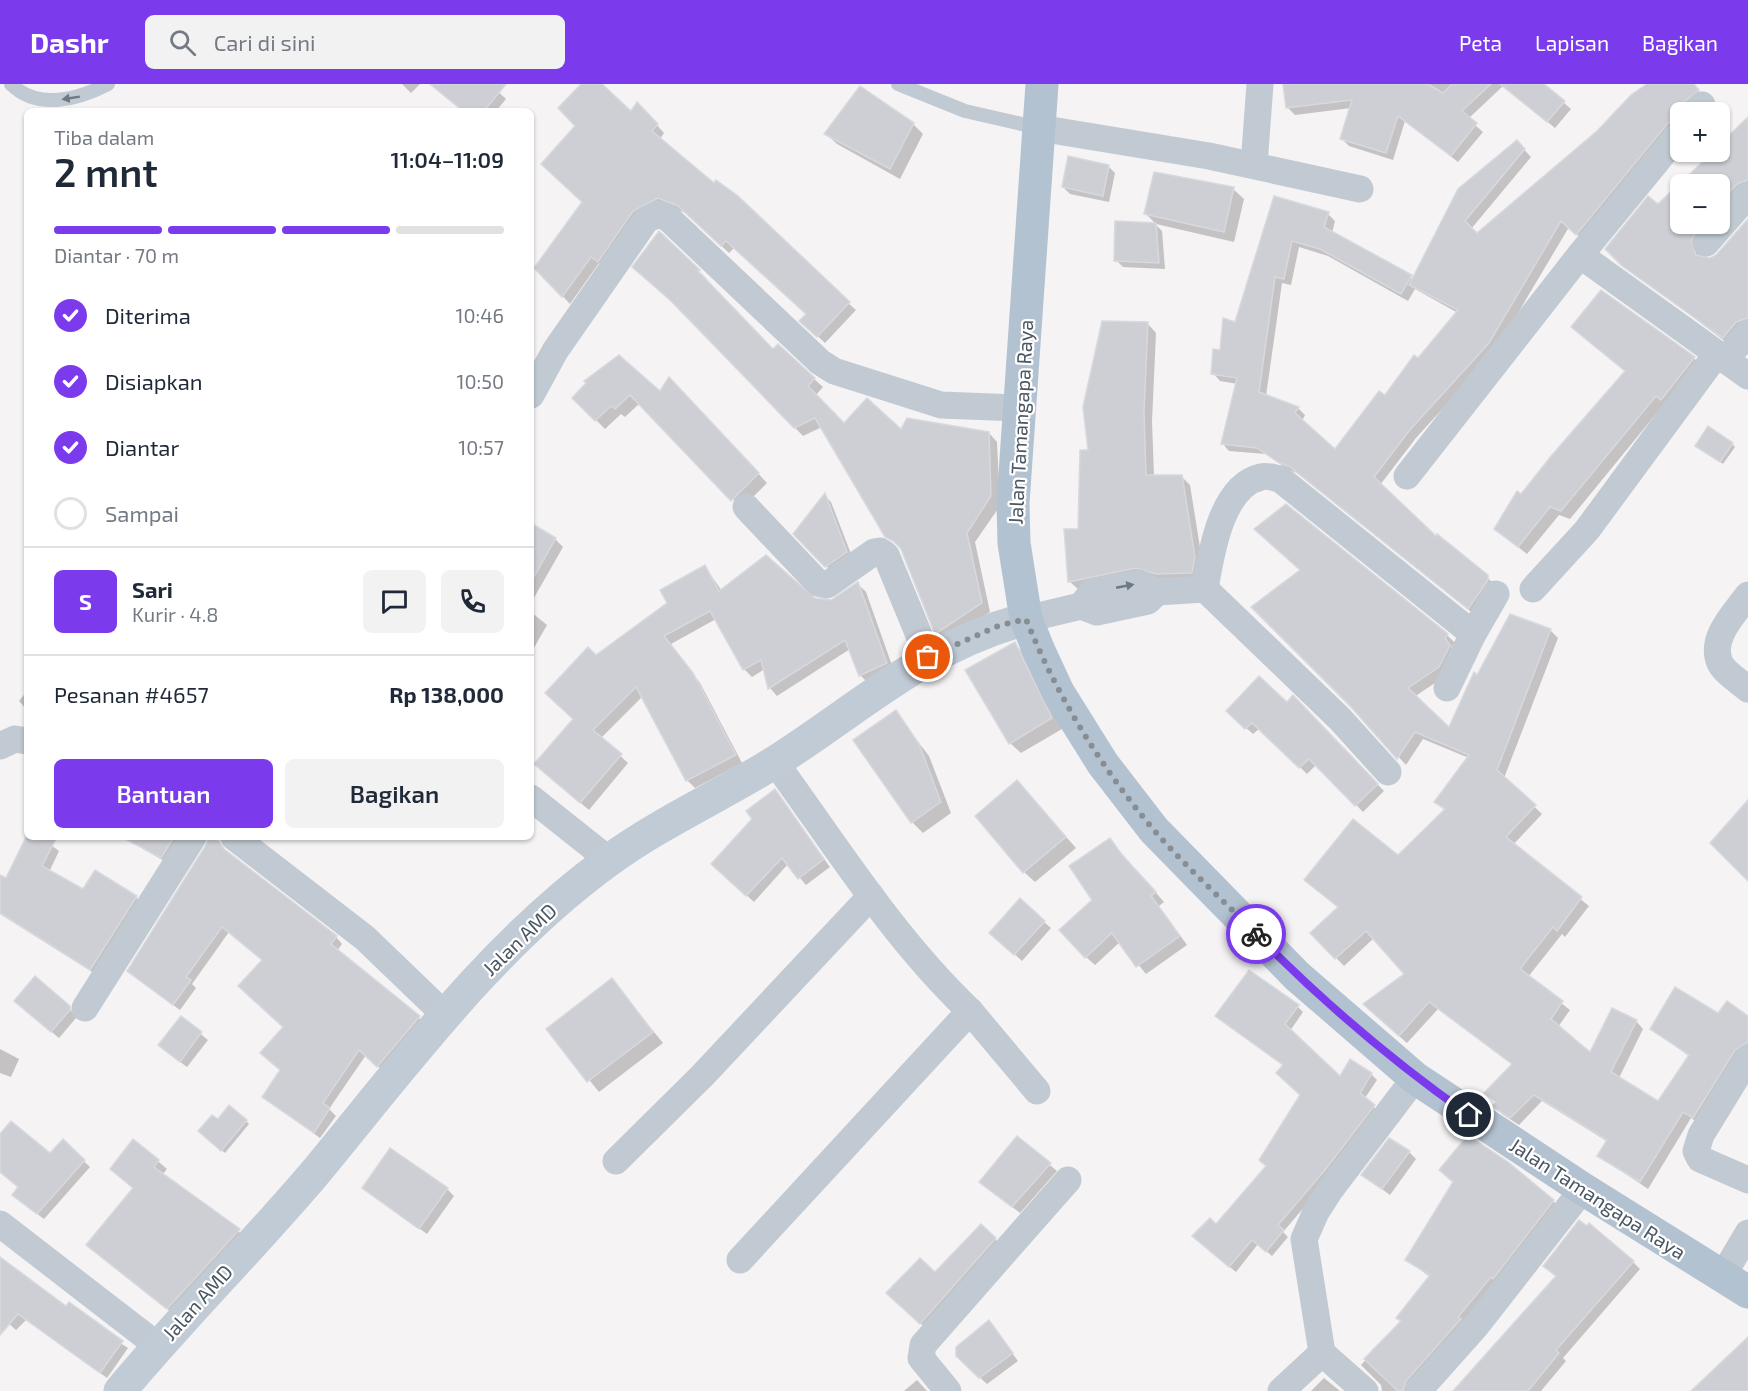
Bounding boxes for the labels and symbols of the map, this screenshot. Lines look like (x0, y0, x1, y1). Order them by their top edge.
one-way arrow (61, 94, 80, 103)
street label: Jalan Tamangapa Raya (1003, 319, 1037, 525)
one-way arrow (1116, 581, 1135, 590)
pin (902, 631, 953, 682)
street label: Jalan AMD (477, 898, 561, 980)
courier (1226, 904, 1286, 964)
pin (1443, 1089, 1494, 1140)
street label: Jalan Tamangapa Raya (1505, 1132, 1691, 1264)
street label: Jalan AMD (157, 1259, 237, 1345)

